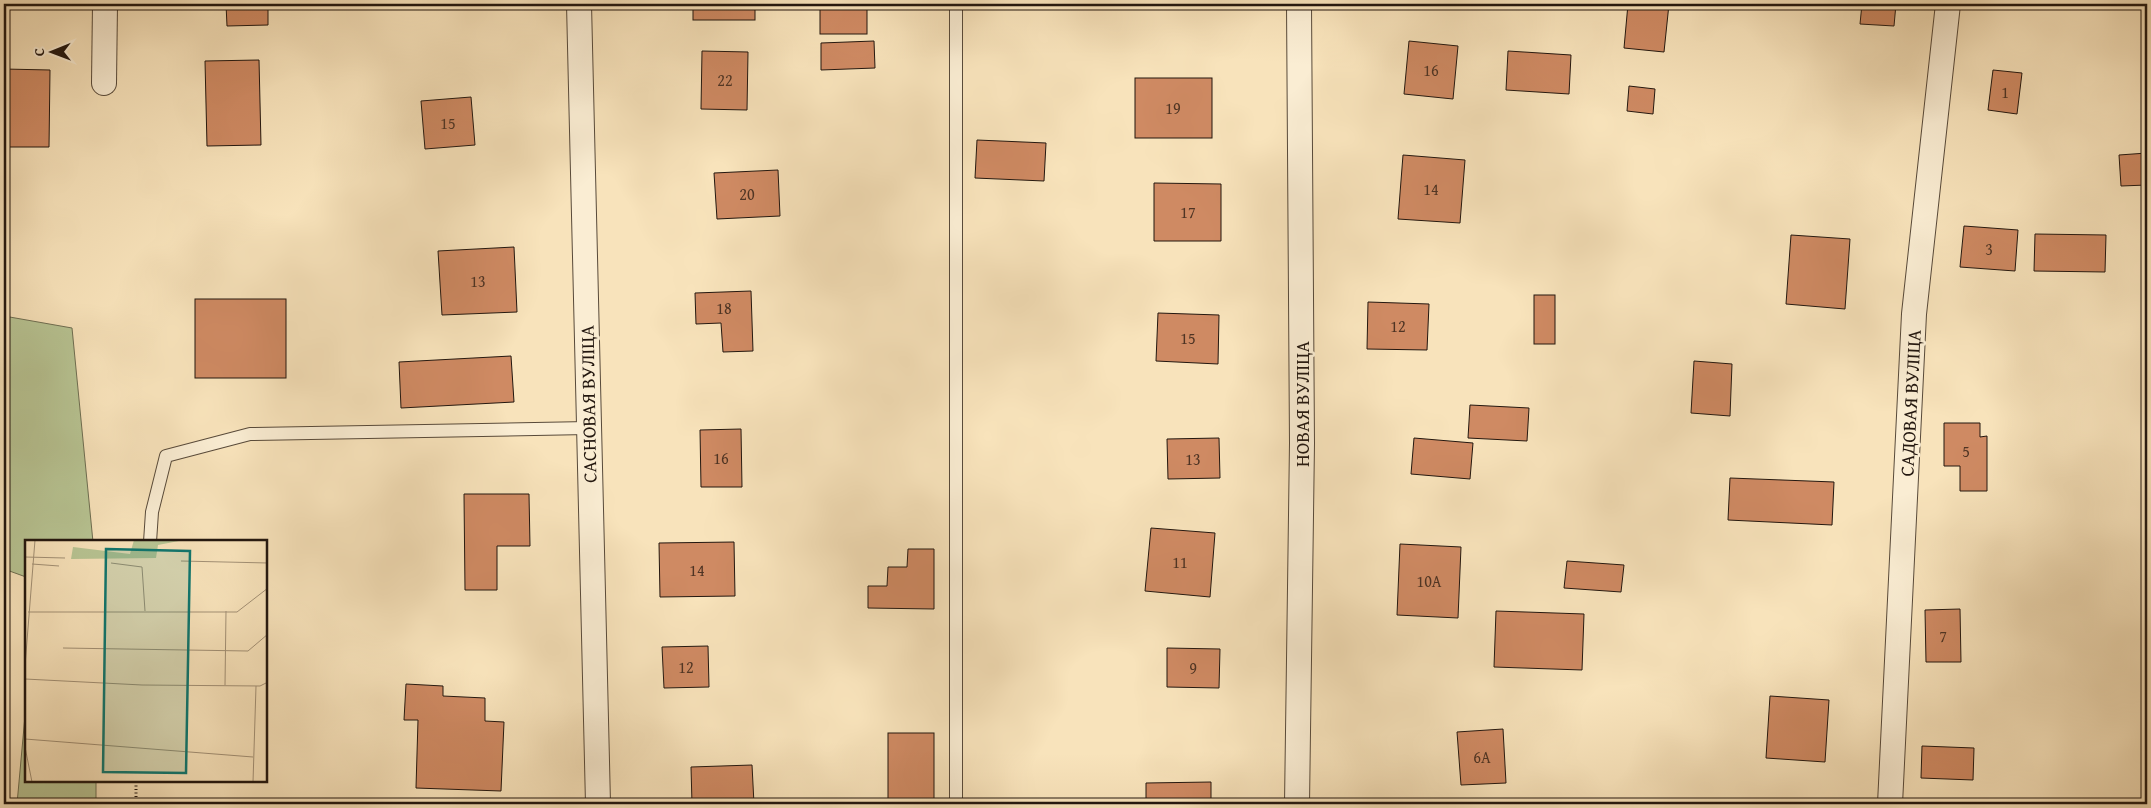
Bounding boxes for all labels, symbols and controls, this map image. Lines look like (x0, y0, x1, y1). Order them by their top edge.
north arrow (28, 28, 78, 78)
text: С (29, 48, 49, 56)
house number: 16 (1423, 58, 1439, 82)
house number: 22 (717, 68, 733, 92)
house number: 1 (2001, 80, 2009, 104)
house number: 19 (1165, 96, 1181, 120)
house number: 15 (440, 111, 456, 135)
house number: 14 (1423, 177, 1439, 201)
house number: 20 (739, 182, 755, 206)
house number: 17 (1180, 200, 1196, 224)
house number: 3 (1985, 237, 1993, 261)
house number: 13 (470, 269, 486, 293)
house number: 18 (716, 296, 732, 320)
house number: 12 (1390, 314, 1406, 338)
street label: САСНОВАЯ ВУЛІЦА (573, 324, 603, 483)
house number: 15 (1180, 326, 1196, 350)
street label: САДОВАЯ ВУЛІЦА (1892, 328, 1928, 477)
street label: НОВАЯ ВУЛІЦА (1288, 341, 1316, 467)
house number: 5 (1962, 439, 1970, 463)
house number: 16 (713, 446, 729, 470)
house number: 13 (1185, 447, 1201, 471)
inset map (25, 540, 268, 783)
house number: 11 (1172, 550, 1188, 574)
house number: 14 (689, 558, 705, 582)
house number: 10А (1416, 569, 1442, 593)
house number: 7 (1939, 624, 1947, 648)
house number: 12 (678, 655, 694, 679)
house number: 9 (1189, 656, 1197, 680)
house number: 6А (1473, 745, 1491, 769)

